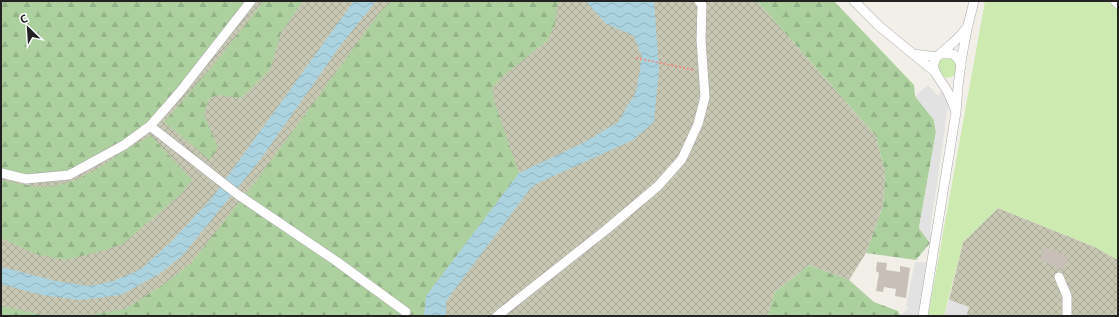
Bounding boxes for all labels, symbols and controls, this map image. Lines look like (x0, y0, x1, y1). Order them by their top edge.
north arrow (8, 8, 48, 48)
text: С (17, 10, 30, 27)

